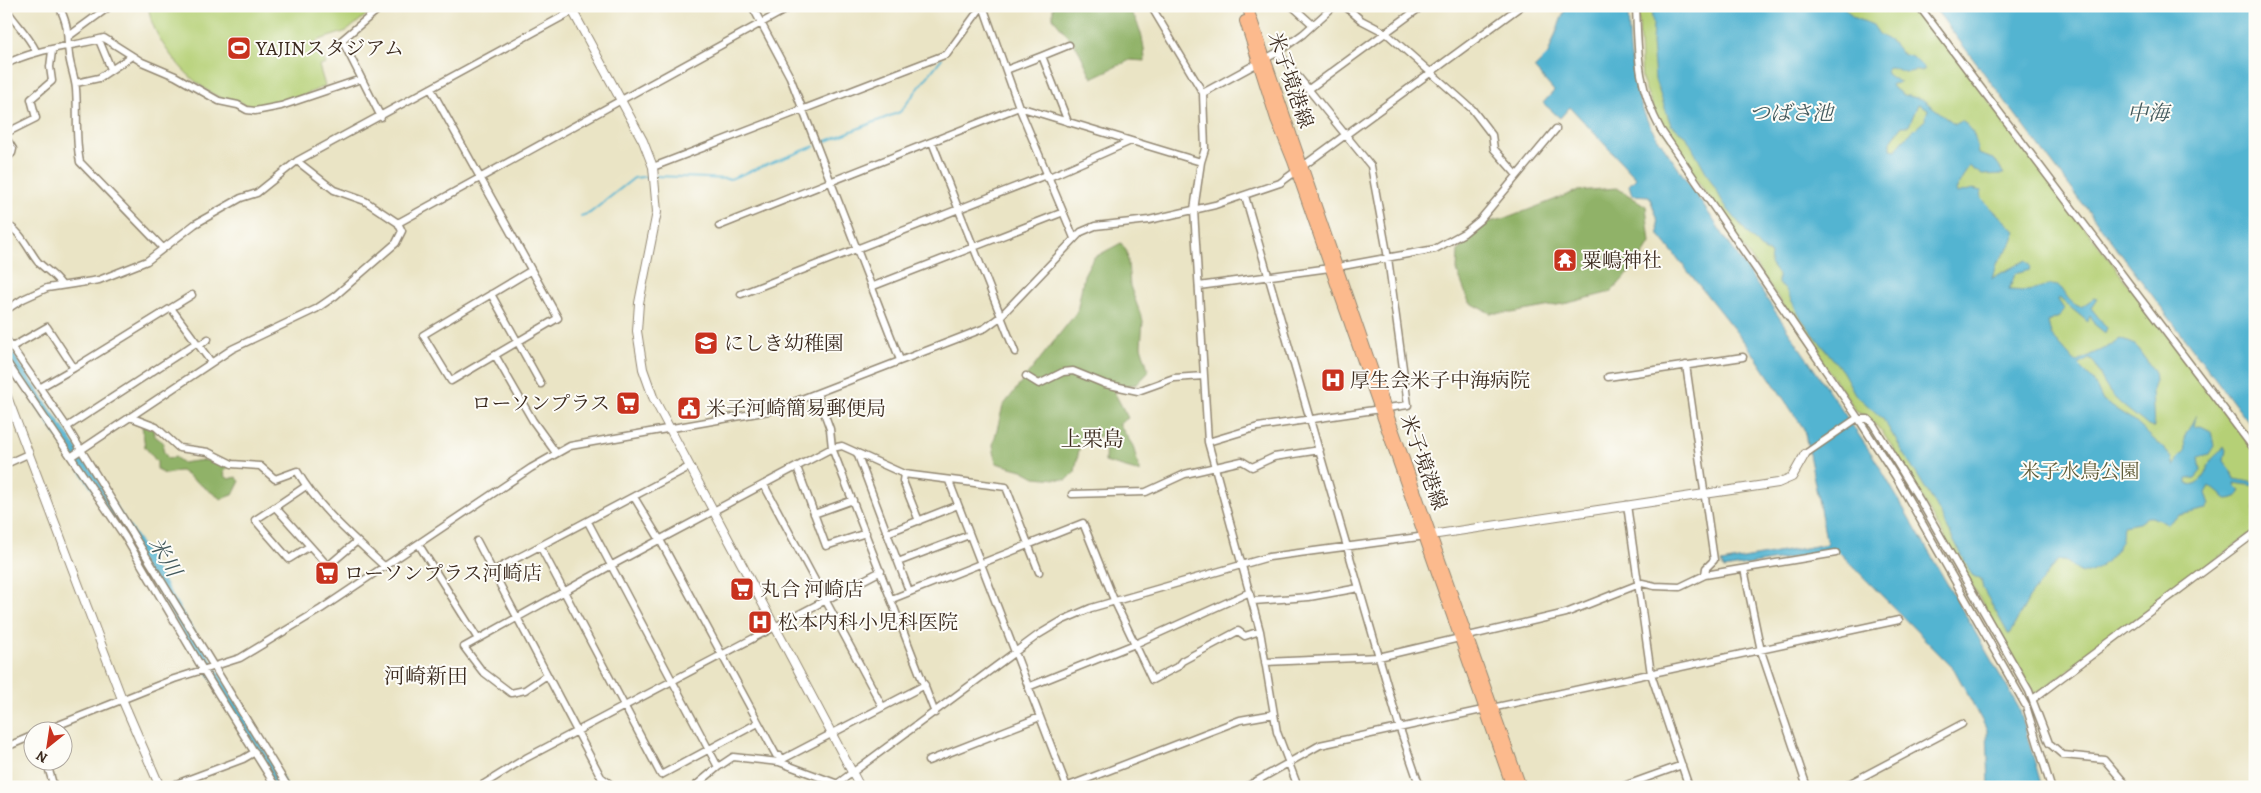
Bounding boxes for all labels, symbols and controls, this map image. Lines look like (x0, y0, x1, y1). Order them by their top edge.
street label: 米子境港線 (1261, 28, 1320, 132)
sports icon: YAJINスタジアム (226, 35, 252, 61)
place label: YAJINスタジアム (255, 35, 404, 62)
water label: つばさ池 (1749, 99, 1835, 127)
water label: 中海 (2127, 99, 2172, 127)
temple icon: 粟嶋神社 (1552, 247, 1578, 273)
place label: 粟嶋神社 (1582, 247, 1662, 274)
school or university icon: にしき幼稚園 (693, 330, 719, 356)
place label: にしき幼稚園 (724, 330, 844, 357)
hospital icon: 厚生会米子中海病院 (1320, 367, 1346, 393)
place label: 厚生会米子中海病院 (1350, 367, 1530, 394)
place label: ローソンプラス (471, 390, 610, 417)
supermarket icon: ローソンプラス (615, 390, 641, 416)
public building icon: 米子河崎簡易郵便局 (676, 395, 702, 421)
place label: 米子河崎簡易郵便局 (706, 395, 886, 422)
street label: 米子境港線 (1394, 411, 1453, 514)
district label: 上栗島 (1061, 425, 1124, 453)
park label: 米子水鳥公園 (2020, 458, 2140, 485)
water label: 米川 (142, 532, 189, 584)
supermarket icon: ローソンプラス河崎店 (314, 560, 340, 586)
place label: ローソンプラス河崎店 (344, 560, 543, 587)
supermarket icon: 丸合 河崎店 (729, 576, 755, 602)
place label: 丸合 河崎店 (760, 576, 864, 603)
hospital icon: 松本内科小児科医院 (747, 609, 773, 635)
place label: 松本内科小児科医院 (778, 609, 958, 636)
district label: 河崎新田 (384, 662, 468, 690)
north arrow (22, 720, 72, 770)
text: N (33, 746, 51, 768)

